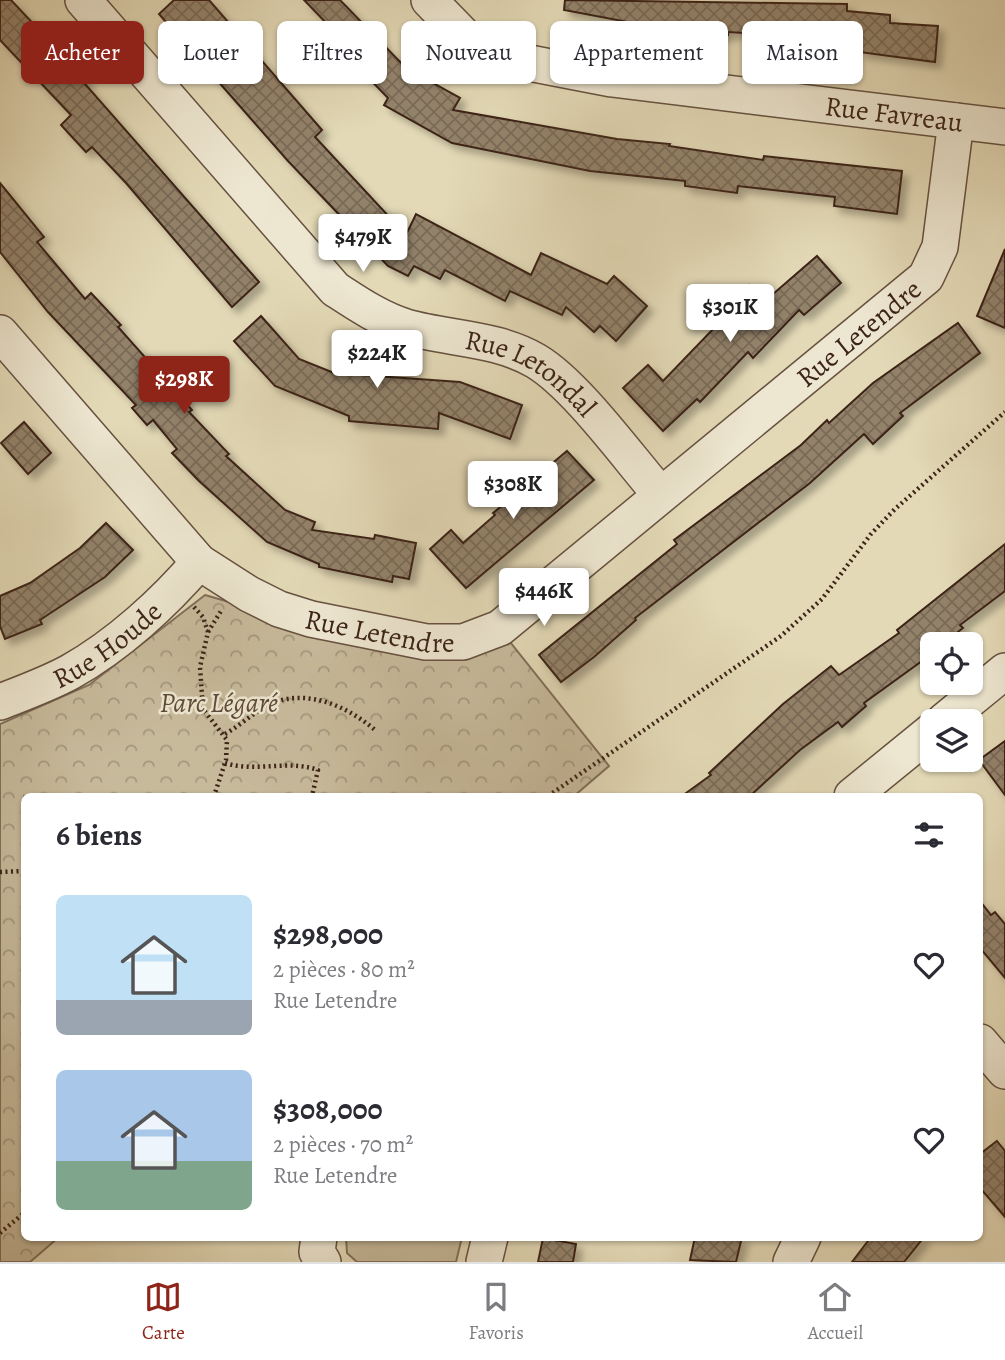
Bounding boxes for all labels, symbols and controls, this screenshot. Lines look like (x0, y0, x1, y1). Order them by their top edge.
chip: Acheter (21, 21, 144, 84)
chip: Louer (158, 21, 263, 84)
chip: Filtres (277, 21, 387, 84)
chip: Nouveau (401, 21, 536, 84)
chip: Appartement (550, 21, 728, 84)
chip: Maison (742, 21, 863, 84)
street label: Rue Favreau (823, 87, 966, 142)
pin: $479K (314, 215, 412, 274)
text: $479K (334, 221, 392, 252)
street label: Rue Letendre (788, 271, 930, 396)
pin: $301K (681, 284, 779, 344)
text: $301K (702, 291, 758, 322)
street label: Rue Letondal (462, 321, 605, 425)
pin: $224K (328, 330, 426, 390)
text: $224K (348, 337, 406, 368)
pin: $298K (135, 356, 233, 416)
text: $298K (155, 363, 213, 394)
pin: $308K (464, 462, 562, 521)
text: $308K (484, 468, 542, 499)
pin: $446K (495, 568, 593, 628)
text: $446K (515, 575, 573, 606)
street label: Rue Houde (46, 593, 171, 698)
street label: Rue Letendre (302, 600, 455, 663)
map controls (920, 632, 983, 772)
button: locate (920, 632, 983, 695)
park label: Parc Légaré (160, 684, 278, 722)
button: layers (920, 709, 983, 772)
text: 6 biens (56, 815, 142, 855)
icon: filters (910, 816, 948, 854)
text: $298,000 (273, 914, 383, 954)
icon: home (112, 923, 196, 1007)
icon: heart (910, 946, 948, 984)
text: 2 pièces · 80 m² (273, 954, 415, 985)
text: Rue Letendre (273, 985, 397, 1016)
text: $308,000 (273, 1089, 383, 1129)
icon: home (112, 1098, 196, 1182)
icon: heart (910, 1121, 948, 1159)
text: 2 pièces · 70 m² (273, 1129, 413, 1160)
text: Rue Letendre (273, 1160, 397, 1191)
tab: Carte (142, 1278, 185, 1346)
tab: Favoris (469, 1278, 524, 1346)
tab: Accueil (808, 1278, 863, 1346)

